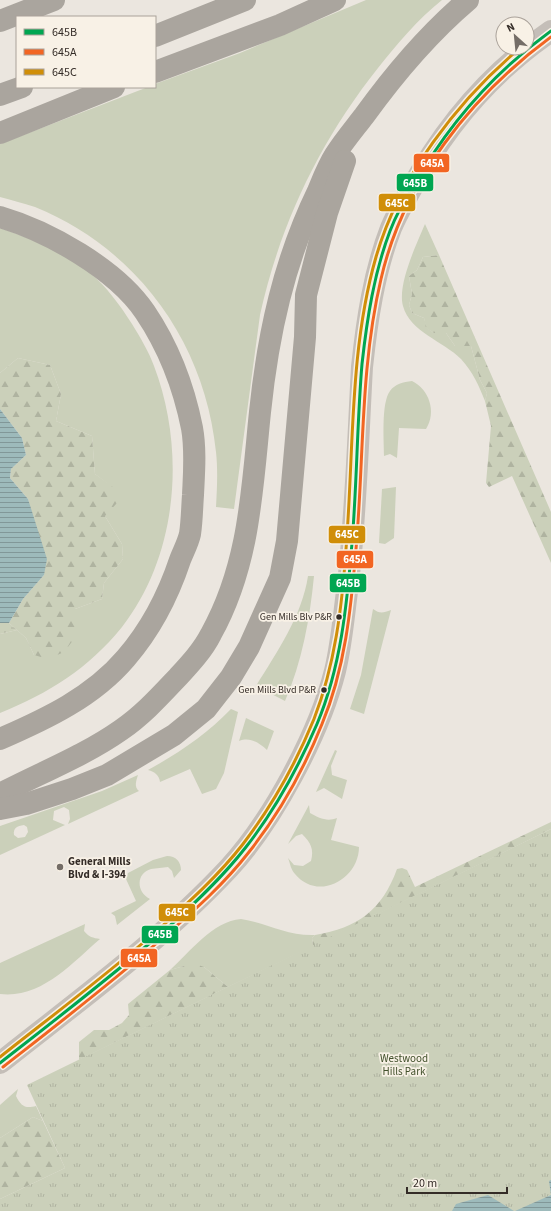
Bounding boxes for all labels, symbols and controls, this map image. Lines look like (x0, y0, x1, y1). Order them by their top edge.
legend (16, 16, 156, 88)
north arrow (495, 16, 535, 56)
text: N (504, 19, 517, 36)
text: 645B (52, 24, 77, 41)
text: 645A (52, 44, 77, 61)
text: 645C (52, 64, 77, 81)
line badge: 645A (413, 153, 450, 173)
text: 645A (420, 156, 445, 171)
line badge: 645B (396, 173, 434, 192)
text: 645B (403, 176, 427, 191)
line badge: 645C (378, 193, 416, 212)
text: 645C (385, 196, 410, 211)
line badge: 645C (328, 525, 366, 544)
text: 645C (335, 527, 360, 542)
line badge: 645A (336, 550, 374, 569)
text: 645A (343, 552, 368, 567)
line badge: 645B (329, 573, 367, 593)
text: 645B (336, 576, 360, 591)
place label: Gen Mills Blv P&R (260, 610, 332, 624)
marker: Gen Mills Blv P&R (334, 612, 344, 622)
place label: Gen Mills Blvd P&R (238, 683, 316, 697)
marker: Gen Mills Blvd P&R (319, 685, 329, 695)
place label: General Mills Blvd & I-394 (68, 854, 131, 882)
marker: General Mills Blvd & I-394 (55, 862, 65, 872)
line badge: 645C (158, 903, 196, 922)
text: 645C (165, 905, 190, 920)
line badge: 645B (141, 925, 179, 944)
text: 645B (148, 927, 172, 942)
line badge: 645A (120, 948, 158, 968)
text: 645A (127, 951, 152, 966)
park label: Westwood Hills Park (380, 1051, 428, 1079)
scale bar (407, 1169, 507, 1195)
text: 20 m (413, 1175, 437, 1192)

